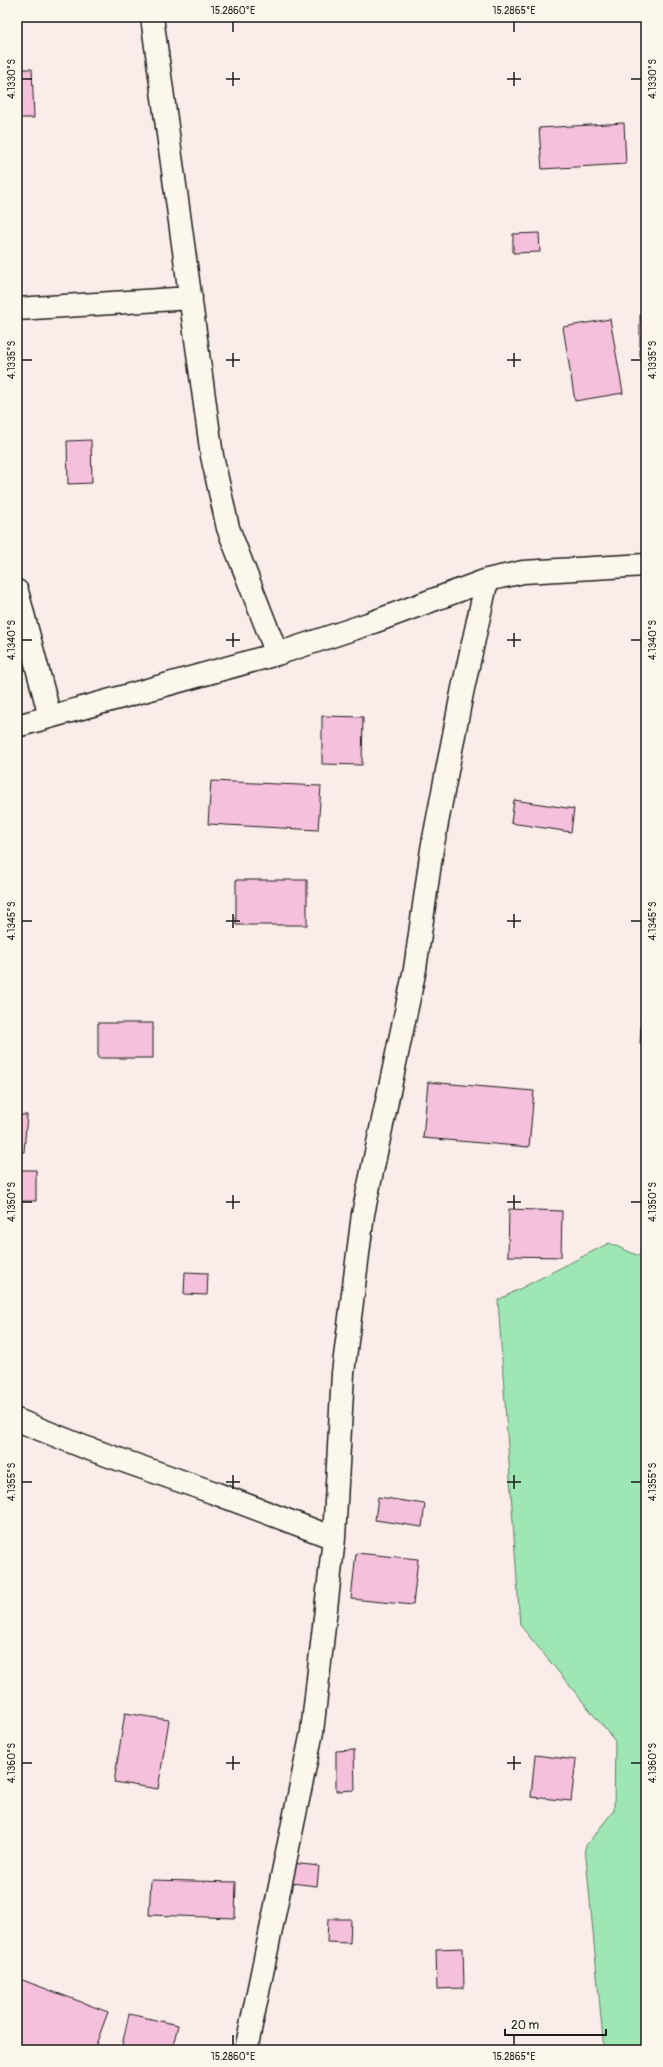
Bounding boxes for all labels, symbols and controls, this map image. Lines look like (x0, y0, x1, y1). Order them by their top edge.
text: 15.2860°E (211, 5, 255, 17)
text: 15.2865°E (493, 5, 535, 17)
text: 4.1330°S (6, 59, 18, 99)
text: 4.1330°S (647, 59, 659, 99)
text: 4.1335°S (6, 340, 18, 379)
text: 4.1335°S (647, 340, 659, 379)
text: 4.1340°S (6, 620, 18, 660)
text: 4.1340°S (647, 620, 659, 660)
text: 4.1345°S (6, 901, 18, 940)
text: 4.1345°S (647, 901, 659, 940)
text: 4.1350°S (6, 1182, 18, 1222)
text: 4.1350°S (647, 1182, 659, 1222)
text: 4.1355°S (6, 1463, 18, 1501)
text: 4.1355°S (647, 1463, 659, 1501)
text: 4.1360°S (6, 1743, 18, 1783)
text: 4.1360°S (647, 1743, 659, 1783)
scale bar (505, 2011, 606, 2037)
text: 20 m (511, 2018, 540, 2033)
text: 15.2860°E (211, 2051, 255, 2063)
text: 15.2865°E (493, 2051, 535, 2063)

